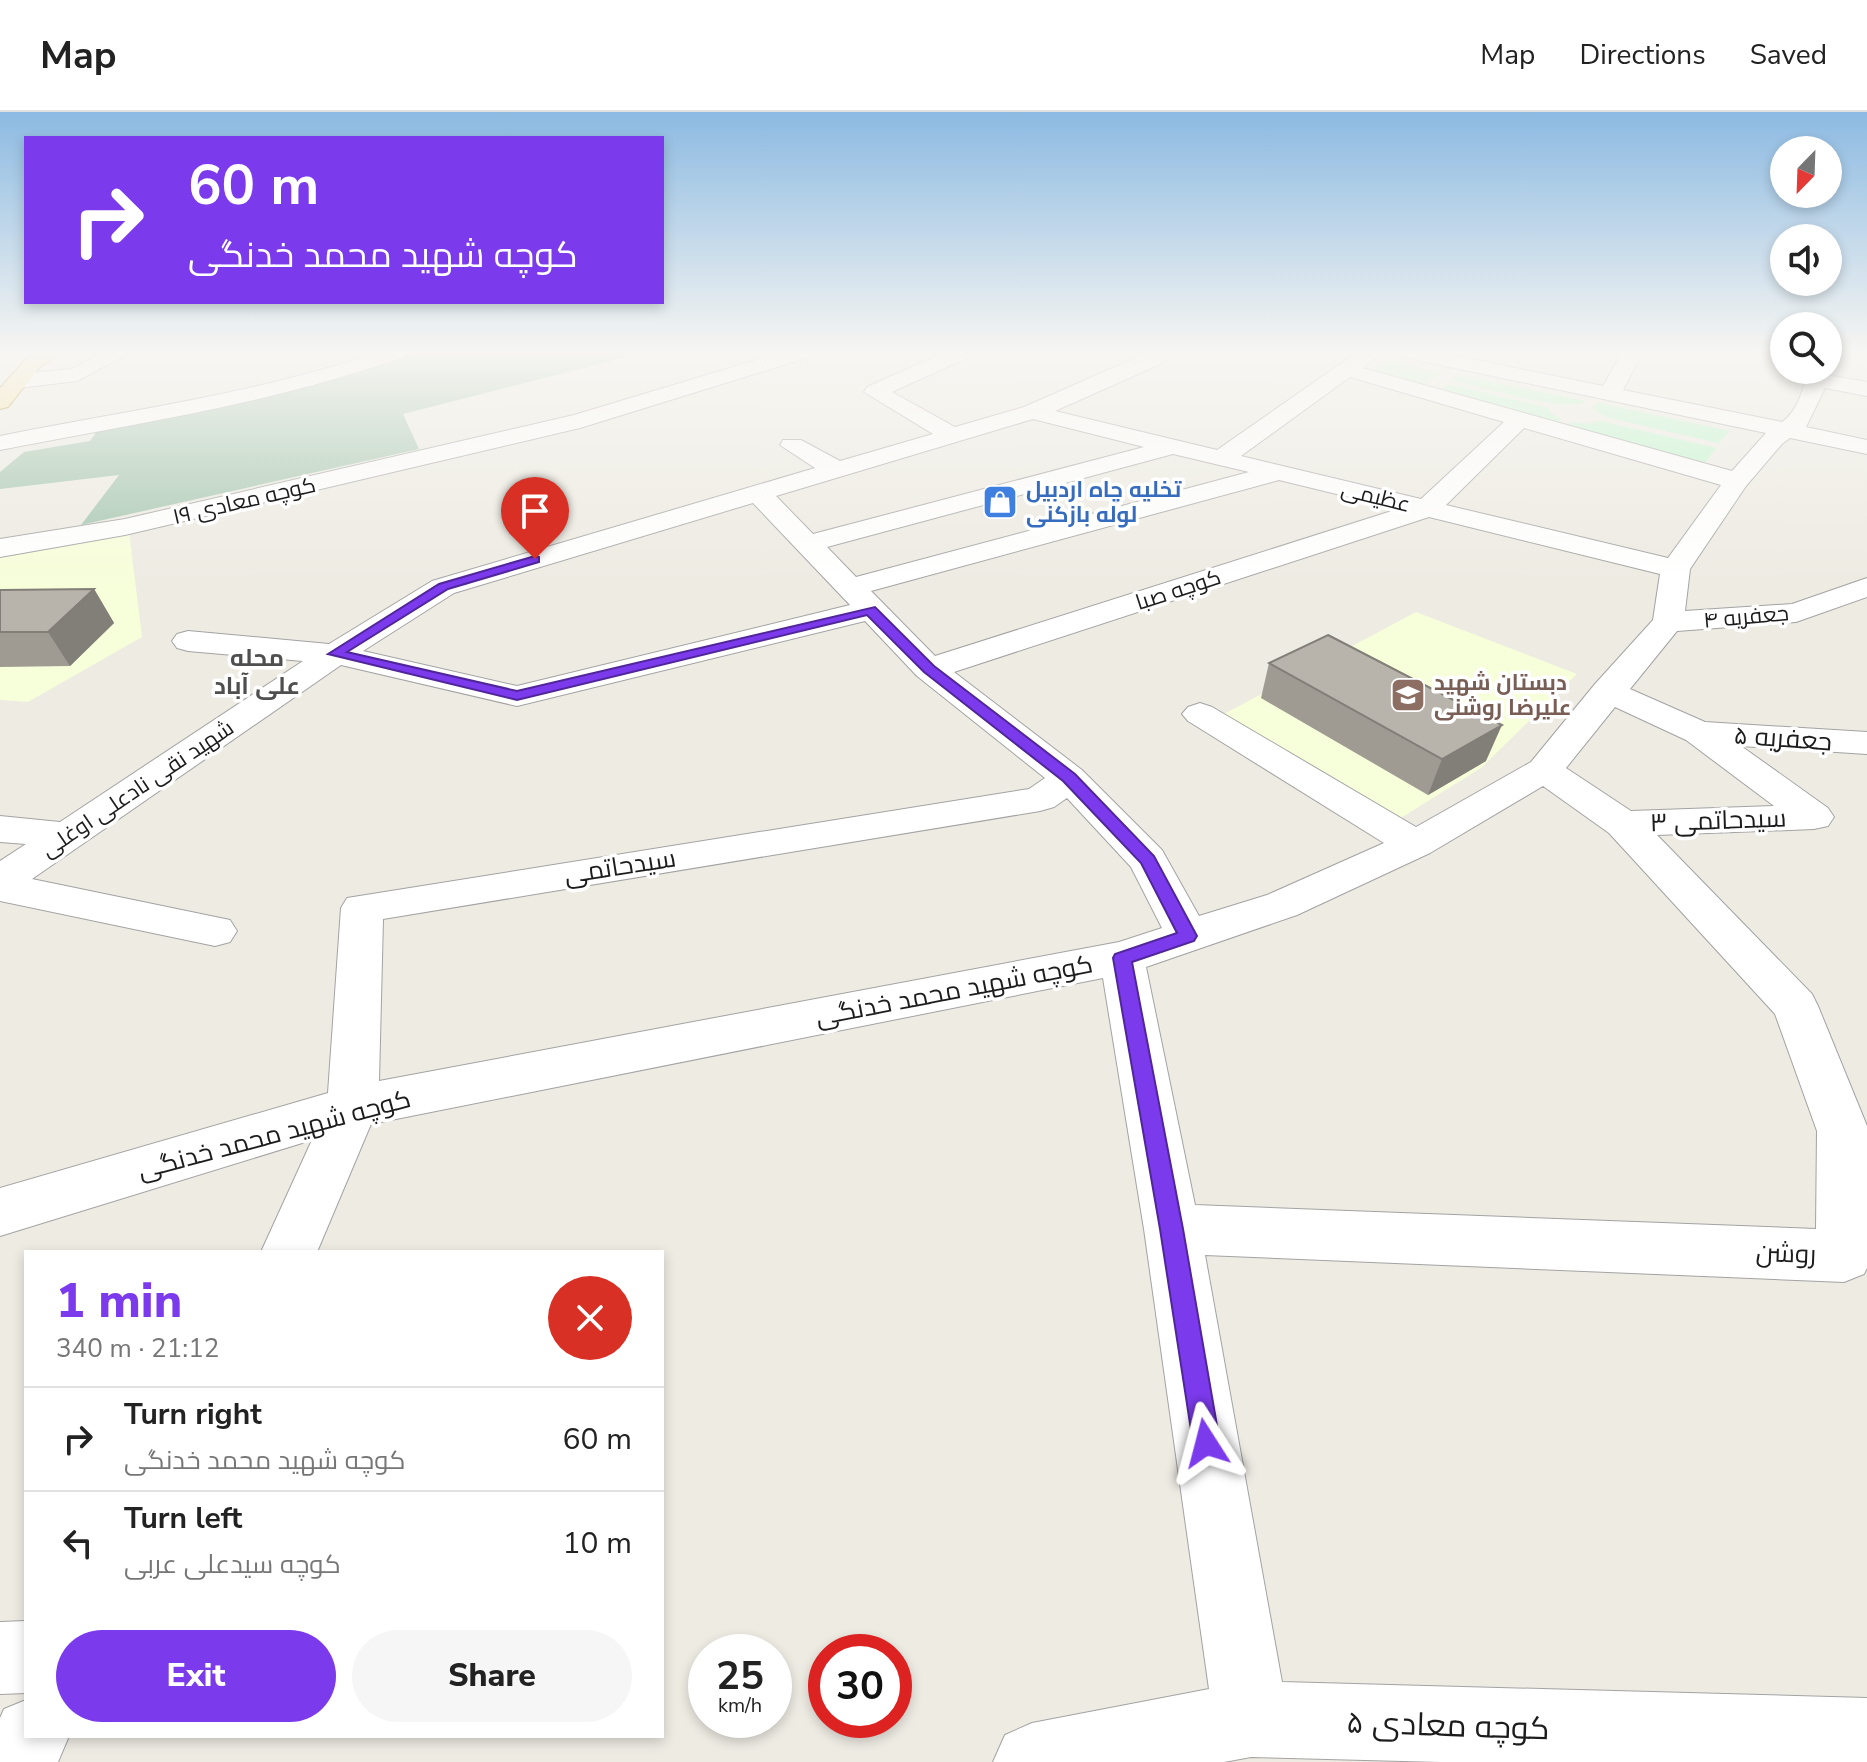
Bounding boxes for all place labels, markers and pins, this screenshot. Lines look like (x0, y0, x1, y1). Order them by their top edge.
place label: تخلیه چاه اردبیل لوله بازکنی (1026, 475, 1182, 530)
pin (501, 477, 569, 559)
shop icon: تخلیه چاه اردبیل لوله بازکنی (981, 483, 1019, 521)
place label: دبستان شهید علیرضا روشنی (1434, 668, 1572, 723)
school or university icon: دبستان شهید علیرضا روشنی (1389, 676, 1427, 714)

